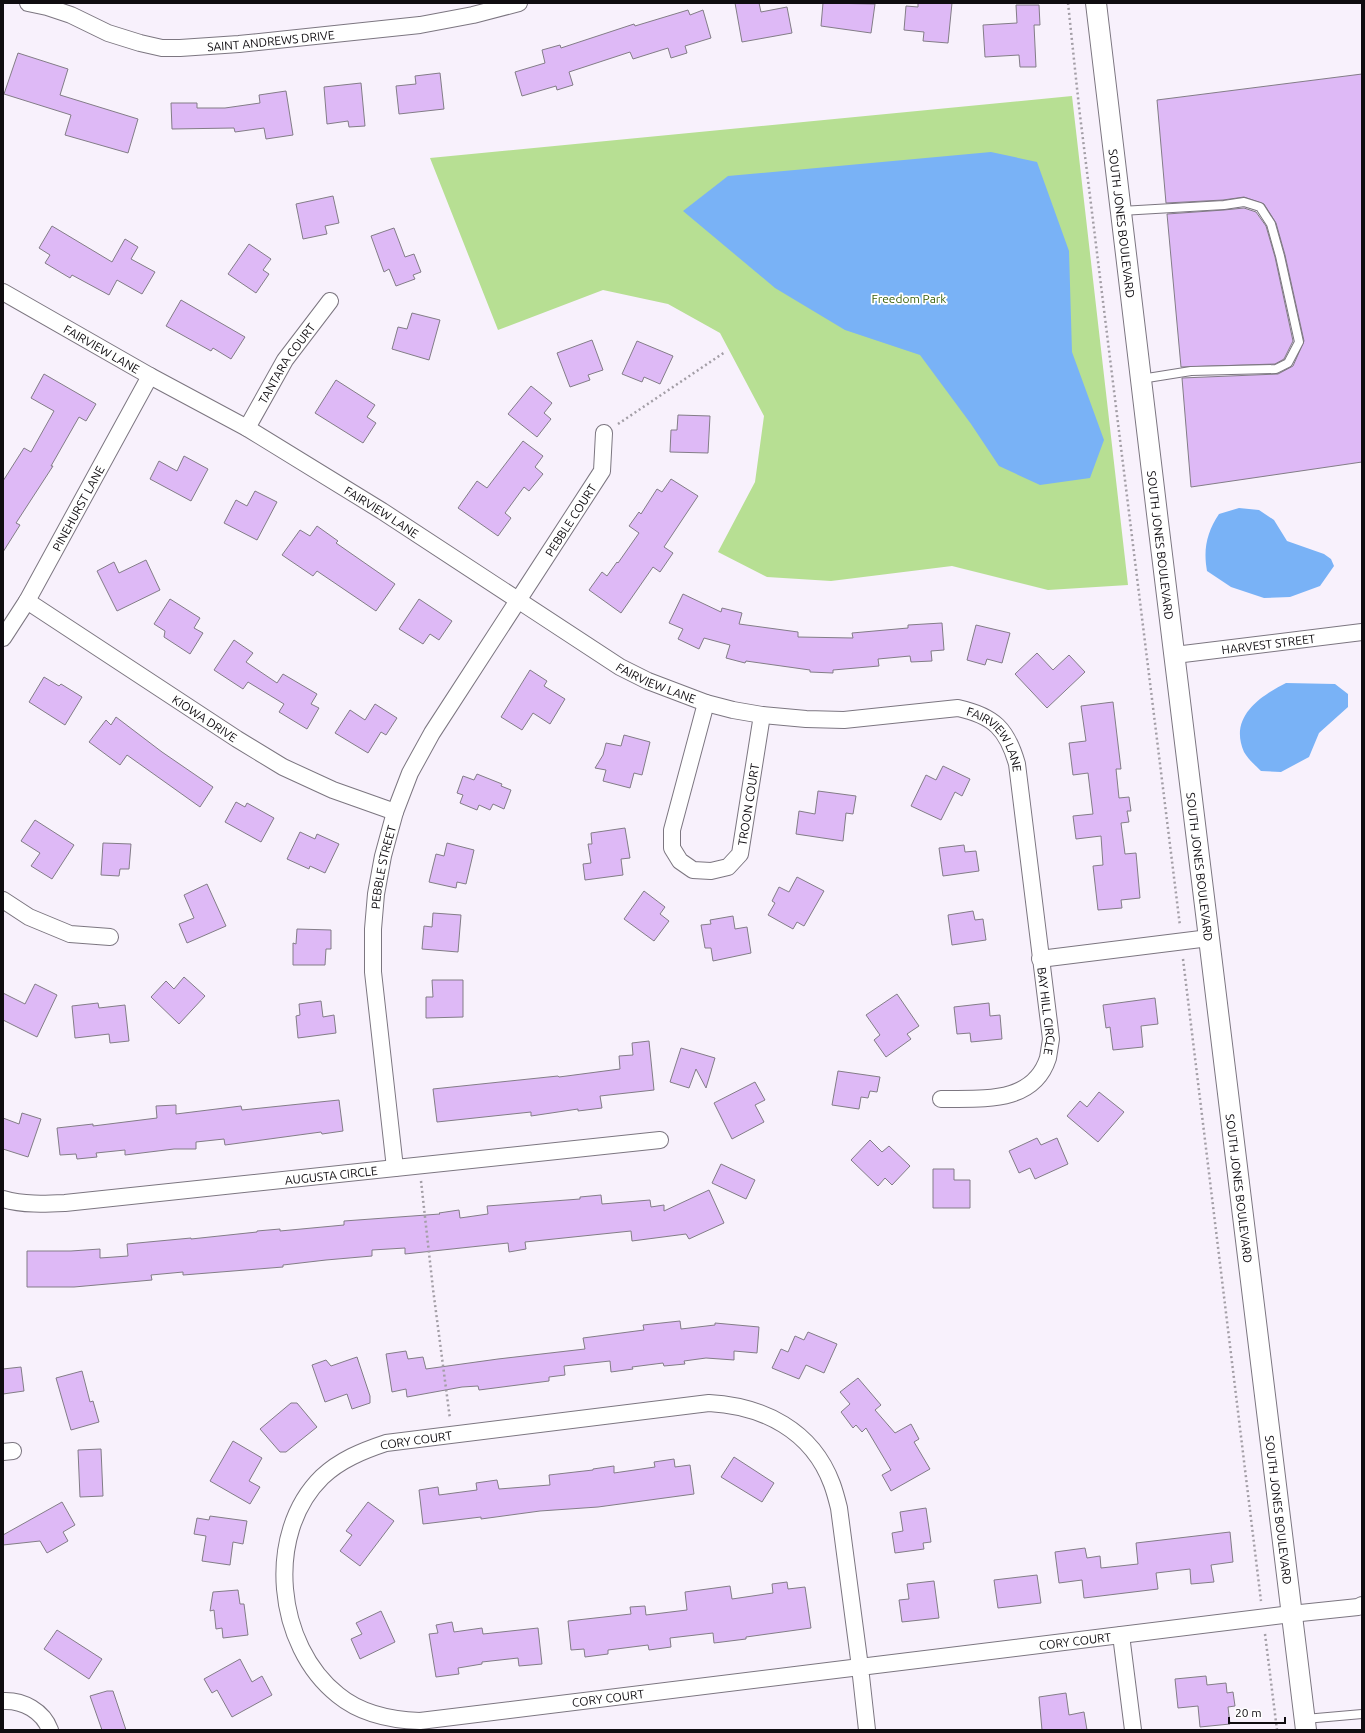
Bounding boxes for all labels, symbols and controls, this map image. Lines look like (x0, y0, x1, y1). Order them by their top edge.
street label: SAINT ANDREWS DRIVE (207, 28, 335, 53)
street label: SOUTH JONES BOULEVARD (1107, 148, 1138, 299)
park label: Freedom Park (872, 292, 946, 305)
street label: TANTARA COURT (256, 320, 318, 406)
street label: FAIRVIEW LANE (62, 322, 142, 375)
street label: PINEHURST LANE (49, 463, 106, 553)
street label: SOUTH JONES BOULEVARD (1145, 470, 1176, 620)
street label: PEBBLE COURT (542, 481, 599, 559)
street label: FAIRVIEW LANE (342, 483, 422, 540)
street label: HARVEST STREET (1221, 631, 1316, 656)
street label: FAIRVIEW LANE (614, 660, 698, 705)
street label: KIOWA DRIVE (170, 692, 240, 744)
street label: FAIRVIEW LANE (965, 704, 1024, 773)
street label: TROON COURT (735, 762, 761, 846)
street label: SOUTH JONES BOULEVARD (1185, 791, 1216, 942)
street label: PEBBLE STREET (368, 823, 398, 910)
street label: BAY HILL CIRCLE (1036, 966, 1058, 1056)
street label: SOUTH JONES BOULEVARD (1224, 1113, 1255, 1264)
street label: AUGUSTA CIRCLE (284, 1163, 378, 1186)
street label: CORY COURT (379, 1428, 453, 1451)
street label: SOUTH JONES BOULEVARD (1263, 1435, 1295, 1585)
street label: CORY COURT (1038, 1630, 1112, 1651)
street label: CORY COURT (571, 1687, 645, 1709)
scale bar (1229, 1699, 1285, 1725)
text: 20 m (1235, 1706, 1262, 1719)

